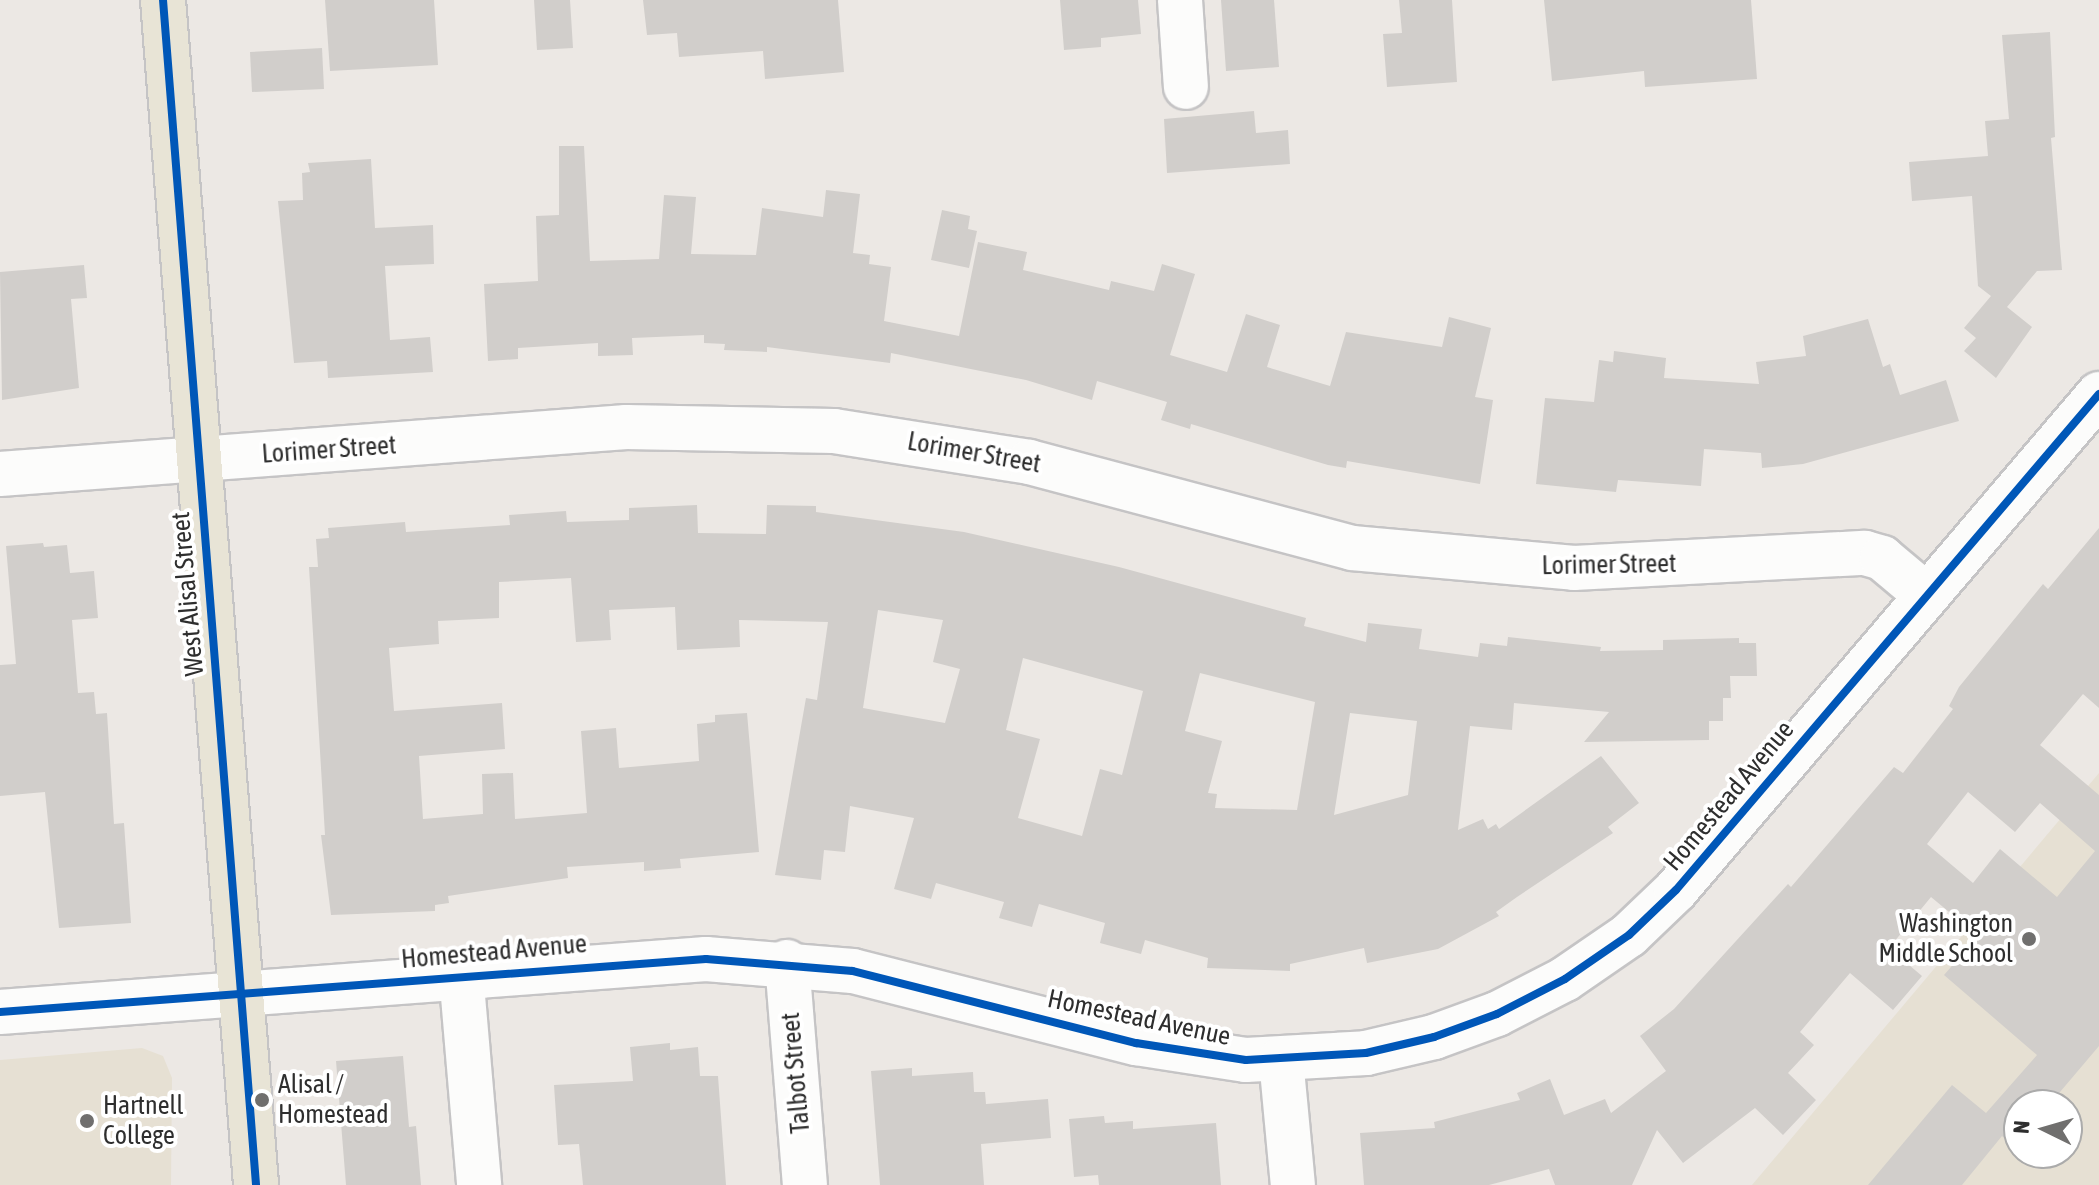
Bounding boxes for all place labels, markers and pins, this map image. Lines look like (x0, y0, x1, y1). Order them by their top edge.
place label: Washington Middle School (1878, 908, 2013, 970)
marker: Washington Middle School (2020, 930, 2038, 948)
place label: Alisal / Homestead (278, 1069, 388, 1130)
place label: Hartnell College (103, 1090, 183, 1152)
marker: Alisal / Homestead (253, 1091, 271, 1109)
marker: Hartnell College (78, 1112, 96, 1130)

